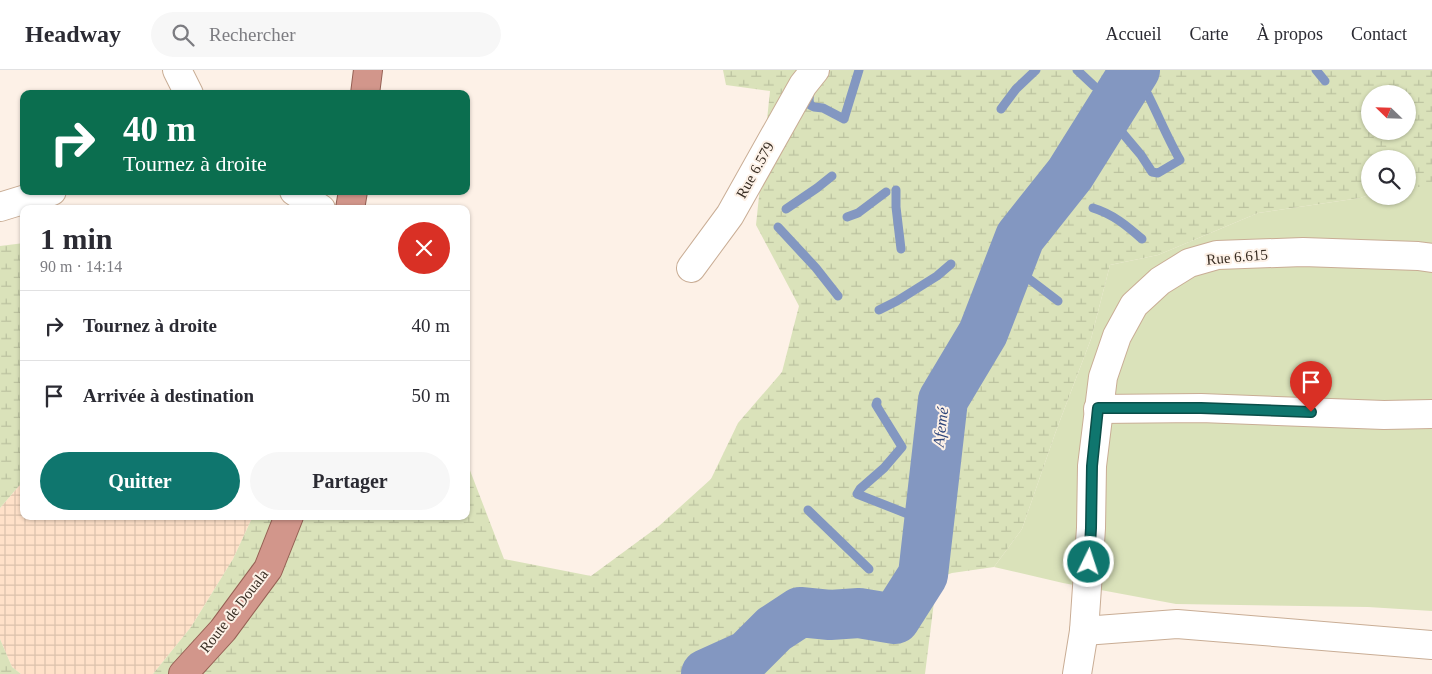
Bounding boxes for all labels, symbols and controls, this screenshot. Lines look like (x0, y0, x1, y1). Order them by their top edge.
search box (151, 12, 501, 57)
text: Headway (25, 21, 121, 47)
icon: search (169, 21, 197, 49)
text: Rechercher (209, 24, 296, 45)
text: Accueil (1106, 24, 1162, 44)
text: Carte (1190, 24, 1229, 44)
text: À propos (1257, 24, 1323, 44)
text: Contact (1351, 24, 1407, 44)
north arrow (1361, 85, 1416, 140)
map controls (1361, 85, 1416, 205)
icon: right (40, 110, 105, 175)
text: 40 m (123, 110, 196, 149)
street label: Rue 6.579 (733, 139, 777, 201)
button: search (1361, 150, 1416, 205)
text: Tournez à droite (123, 151, 267, 176)
text: 1 min (40, 222, 113, 255)
button: close (398, 222, 450, 274)
street label: Rue 6.615 (1206, 246, 1268, 268)
text: 90 m · 14:14 (40, 258, 122, 275)
icon: right (40, 312, 68, 340)
text: Tournez à droite (83, 315, 217, 336)
text: 40 m (411, 315, 450, 336)
pin (1290, 361, 1332, 412)
icon: arrive (1297, 368, 1325, 396)
icon: arrive (40, 382, 68, 410)
text: Arrivée à destination (83, 385, 254, 406)
text: 50 m (411, 385, 450, 406)
water label: Afemé (930, 405, 952, 449)
button: Quitter (40, 452, 240, 510)
button: Partager (250, 452, 450, 510)
position arrow (1062, 535, 1114, 587)
street label: Route de Douala (197, 566, 272, 656)

